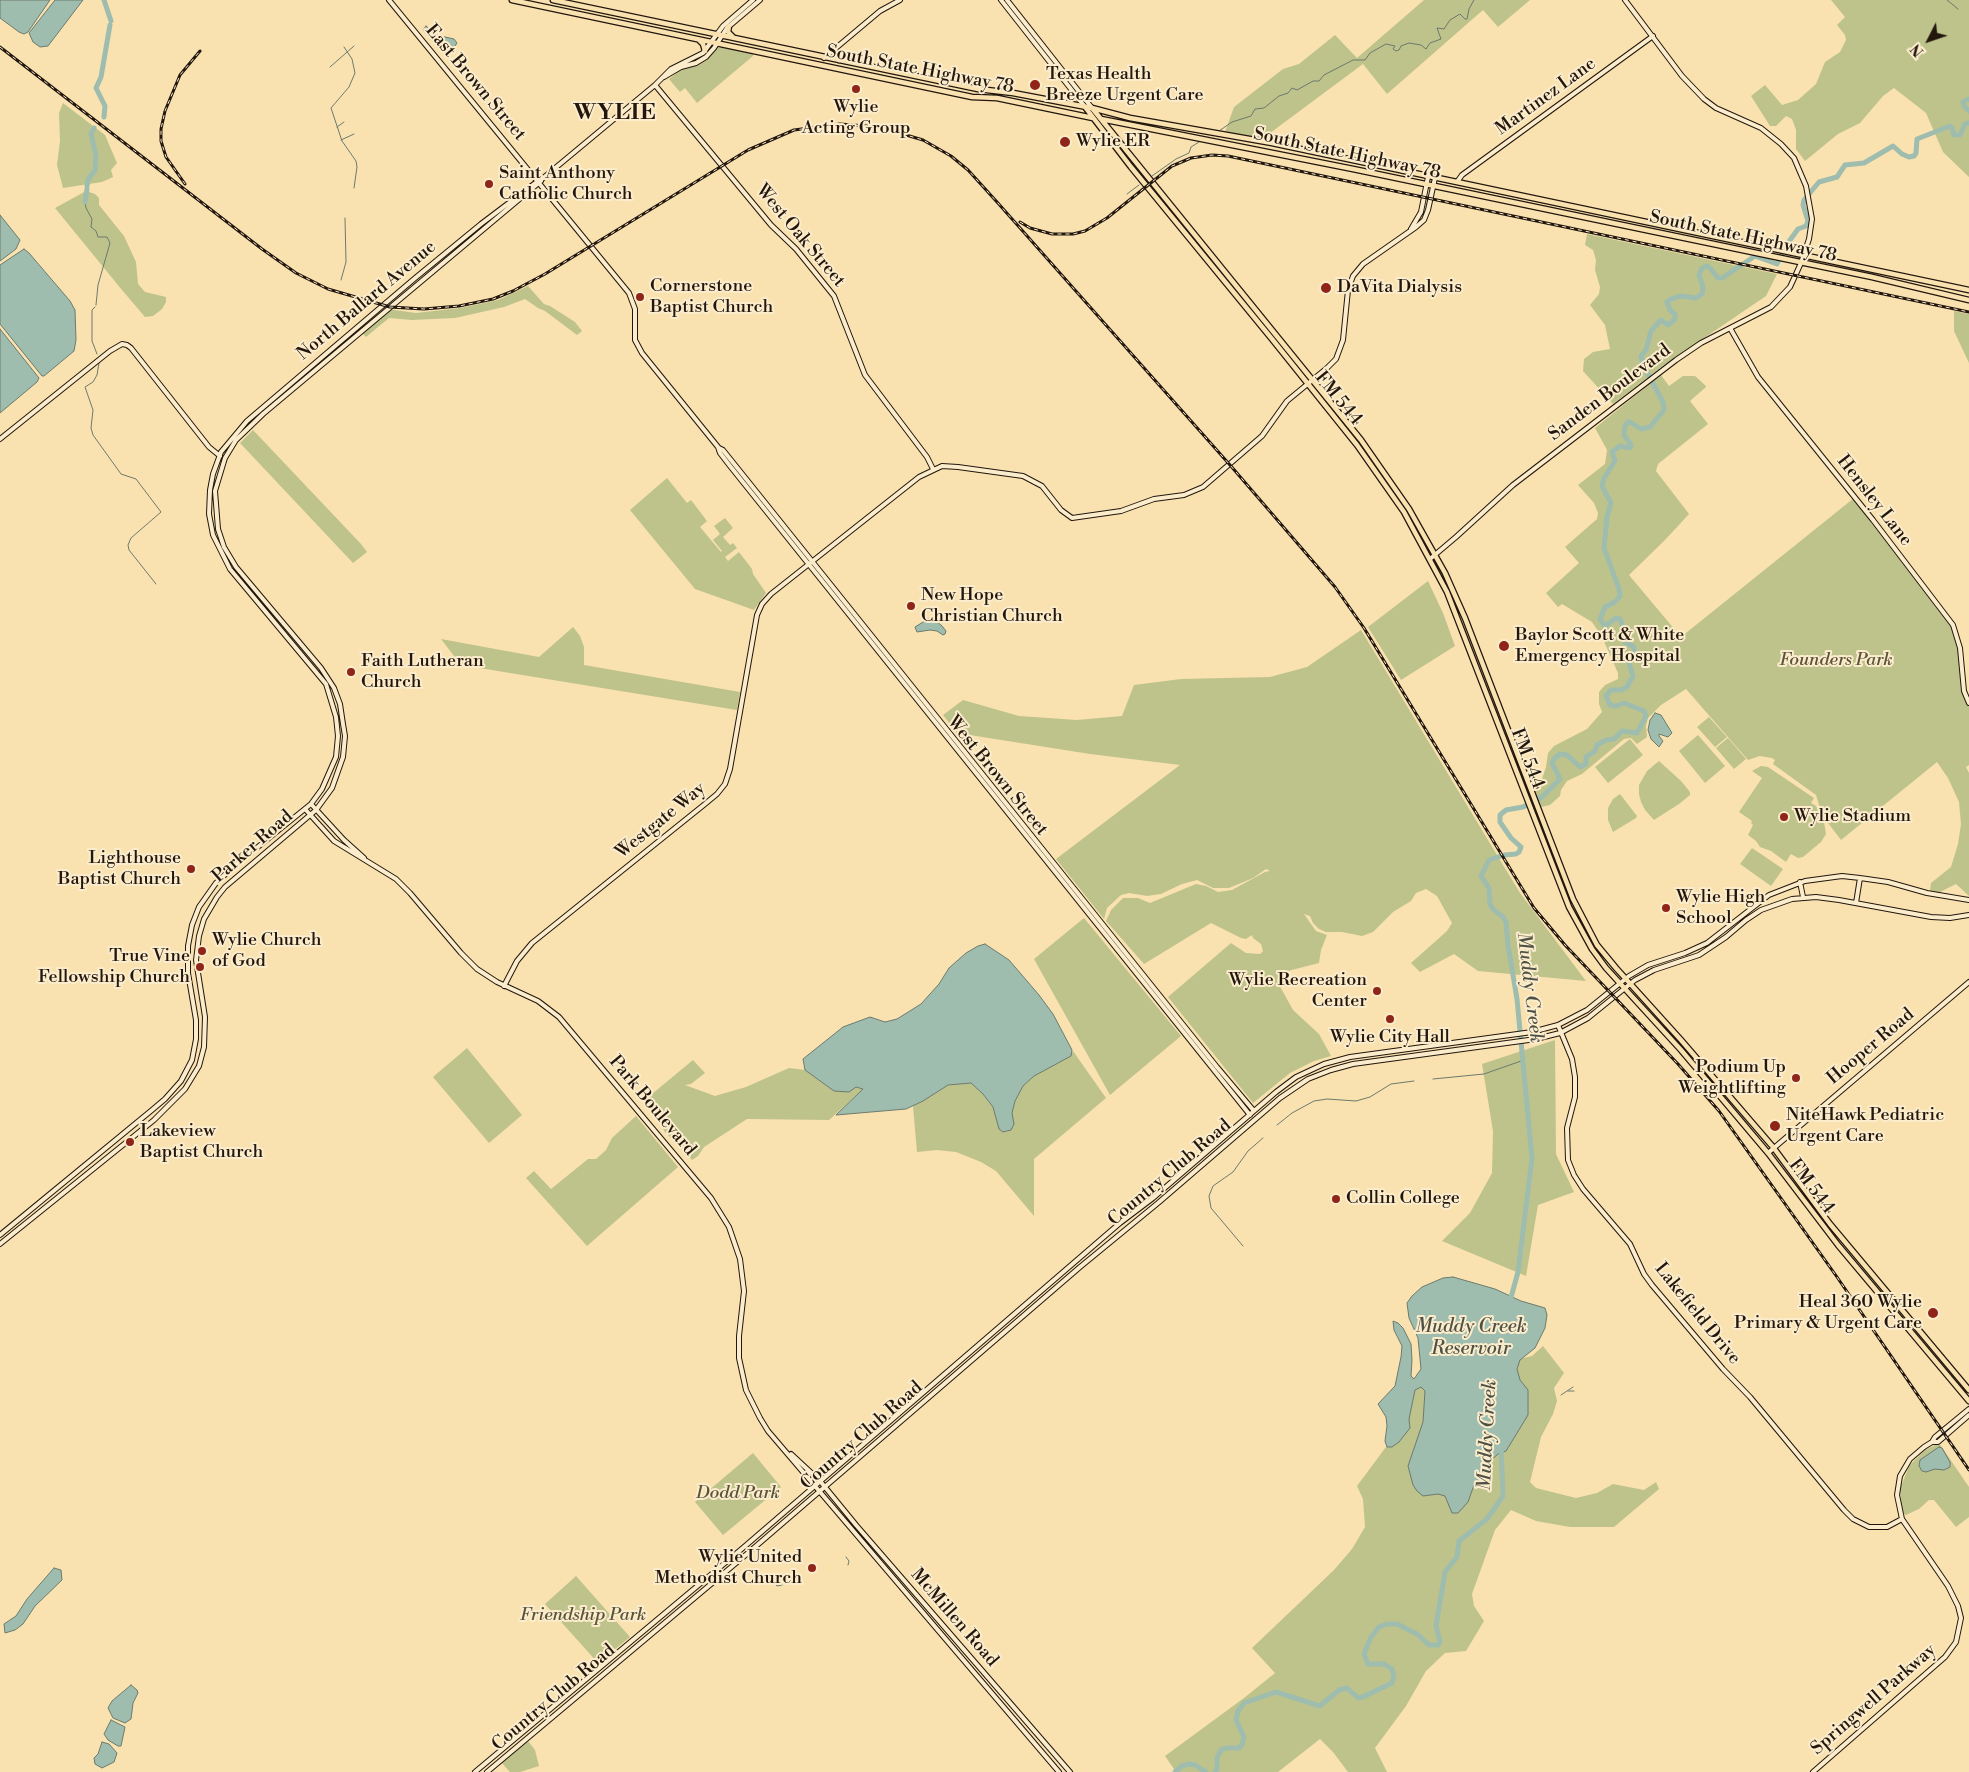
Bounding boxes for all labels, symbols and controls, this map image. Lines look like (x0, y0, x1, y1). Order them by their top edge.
north arrow (1904, 15, 1954, 65)
street label: East Brown Street (420, 20, 530, 146)
text: N (1907, 40, 1928, 60)
street label: South State Highway 78 (824, 41, 1016, 99)
street label: Martinez Lane (1492, 53, 1600, 141)
place label: Texas Health Breeze Urgent Care (1046, 64, 1204, 106)
marker: Texas Health Breeze Urgent Care (1028, 78, 1042, 92)
marker: Wylie Acting Group (850, 83, 862, 95)
place label: Wylie Acting Group (802, 97, 910, 140)
district label: WYLIE (573, 101, 657, 127)
street label: South State Highway 78 (1251, 124, 1443, 184)
place label: Wylie ER (1076, 131, 1150, 153)
marker: Wylie ER (1058, 135, 1072, 149)
place label: Saint Anthony Catholic Church (499, 163, 633, 205)
marker: Saint Anthony Catholic Church (483, 178, 495, 190)
street label: West Oak Street (751, 180, 849, 292)
street label: South State Highway 78 (1647, 207, 1839, 267)
street label: North Ballard Avenue (293, 236, 441, 366)
place label: Cornerstone Baptist Church (650, 276, 773, 318)
place label: DaVita Dialysis (1337, 277, 1462, 299)
marker: DaVita Dialysis (1319, 281, 1333, 295)
marker: Cornerstone Baptist Church (634, 291, 646, 303)
street label: Sanden Boulevard (1545, 340, 1675, 446)
street label: FM 544 (1310, 368, 1366, 430)
street label: Hensley Lane (1832, 451, 1916, 551)
place label: New Hope Christian Church (921, 585, 1063, 628)
marker: New Hope Christian Church (905, 600, 917, 612)
place label: Baylor Scott & White Emergency Hospital (1515, 625, 1684, 668)
marker: Baylor Scott & White Emergency Hospital (1497, 639, 1511, 653)
park label: Founders Park (1779, 650, 1893, 672)
place label: Faith Lutheran Church (361, 651, 484, 694)
marker: Faith Lutheran Church (345, 666, 357, 678)
street label: West Brown Street (942, 712, 1052, 840)
street label: FM 544 (1506, 725, 1548, 793)
street label: Westgate Way (612, 778, 710, 864)
street label: Parker Road (208, 806, 298, 888)
place label: Wylie Stadium (1794, 806, 1911, 828)
marker: Wylie Stadium (1778, 811, 1790, 823)
place label: Lighthouse Baptist Church (58, 848, 181, 891)
marker: Lighthouse Baptist Church (185, 863, 197, 875)
place label: Wylie High School (1676, 887, 1765, 930)
marker: Wylie High School (1660, 902, 1672, 914)
place label: Wylie Church of God (212, 930, 321, 972)
water label: Muddy Creek (1511, 931, 1547, 1045)
marker: Wylie Church of God (196, 945, 208, 957)
place label: True Vine Fellowship Church (38, 946, 190, 989)
marker: True Vine Fellowship Church (194, 961, 206, 973)
place label: Wylie Recreation Center (1229, 970, 1367, 1012)
marker: Wylie Recreation Center (1371, 985, 1383, 997)
street label: Hooper Road (1823, 1004, 1919, 1090)
marker: Wylie City Hall (1384, 1013, 1396, 1025)
place label: Wylie City Hall (1330, 1027, 1450, 1049)
street label: Park Boulevard (604, 1051, 700, 1161)
place label: Podium Up Weightlifting (1678, 1057, 1786, 1100)
marker: Podium Up Weightlifting (1790, 1072, 1802, 1084)
place label: NiteHawk Pediatric Urgent Care (1786, 1105, 1944, 1148)
street label: Country Club Road (1104, 1115, 1236, 1231)
marker: NiteHawk Pediatric Urgent Care (1768, 1119, 1782, 1133)
place label: Lakeview Baptist Church (140, 1121, 263, 1164)
marker: Lakeview Baptist Church (124, 1136, 136, 1148)
street label: FM 544 (1783, 1155, 1839, 1219)
place label: Collin College (1346, 1188, 1460, 1210)
marker: Collin College (1330, 1193, 1342, 1205)
street label: Lakefield Drive (1649, 1259, 1745, 1369)
place label: Heal 360 Wylie Primary & Urgent Care (1734, 1292, 1922, 1335)
marker: Heal 360 Wylie Primary & Urgent Care (1926, 1306, 1940, 1320)
water label: Muddy Creek Reservoir (1415, 1316, 1527, 1360)
street label: Country Club Road (797, 1377, 927, 1495)
water label: Muddy Creek (1474, 1379, 1502, 1491)
park label: Dodd Park (696, 1483, 780, 1505)
place label: Wylie United Methodist Church (655, 1547, 802, 1590)
marker: Wylie United Methodist Church (806, 1562, 818, 1574)
street label: McMillen Road (906, 1565, 1002, 1671)
park label: Friendship Park (520, 1605, 646, 1627)
street label: Country Club Road (488, 1640, 620, 1756)
street label: Springwell Parkway (1807, 1640, 1941, 1760)

